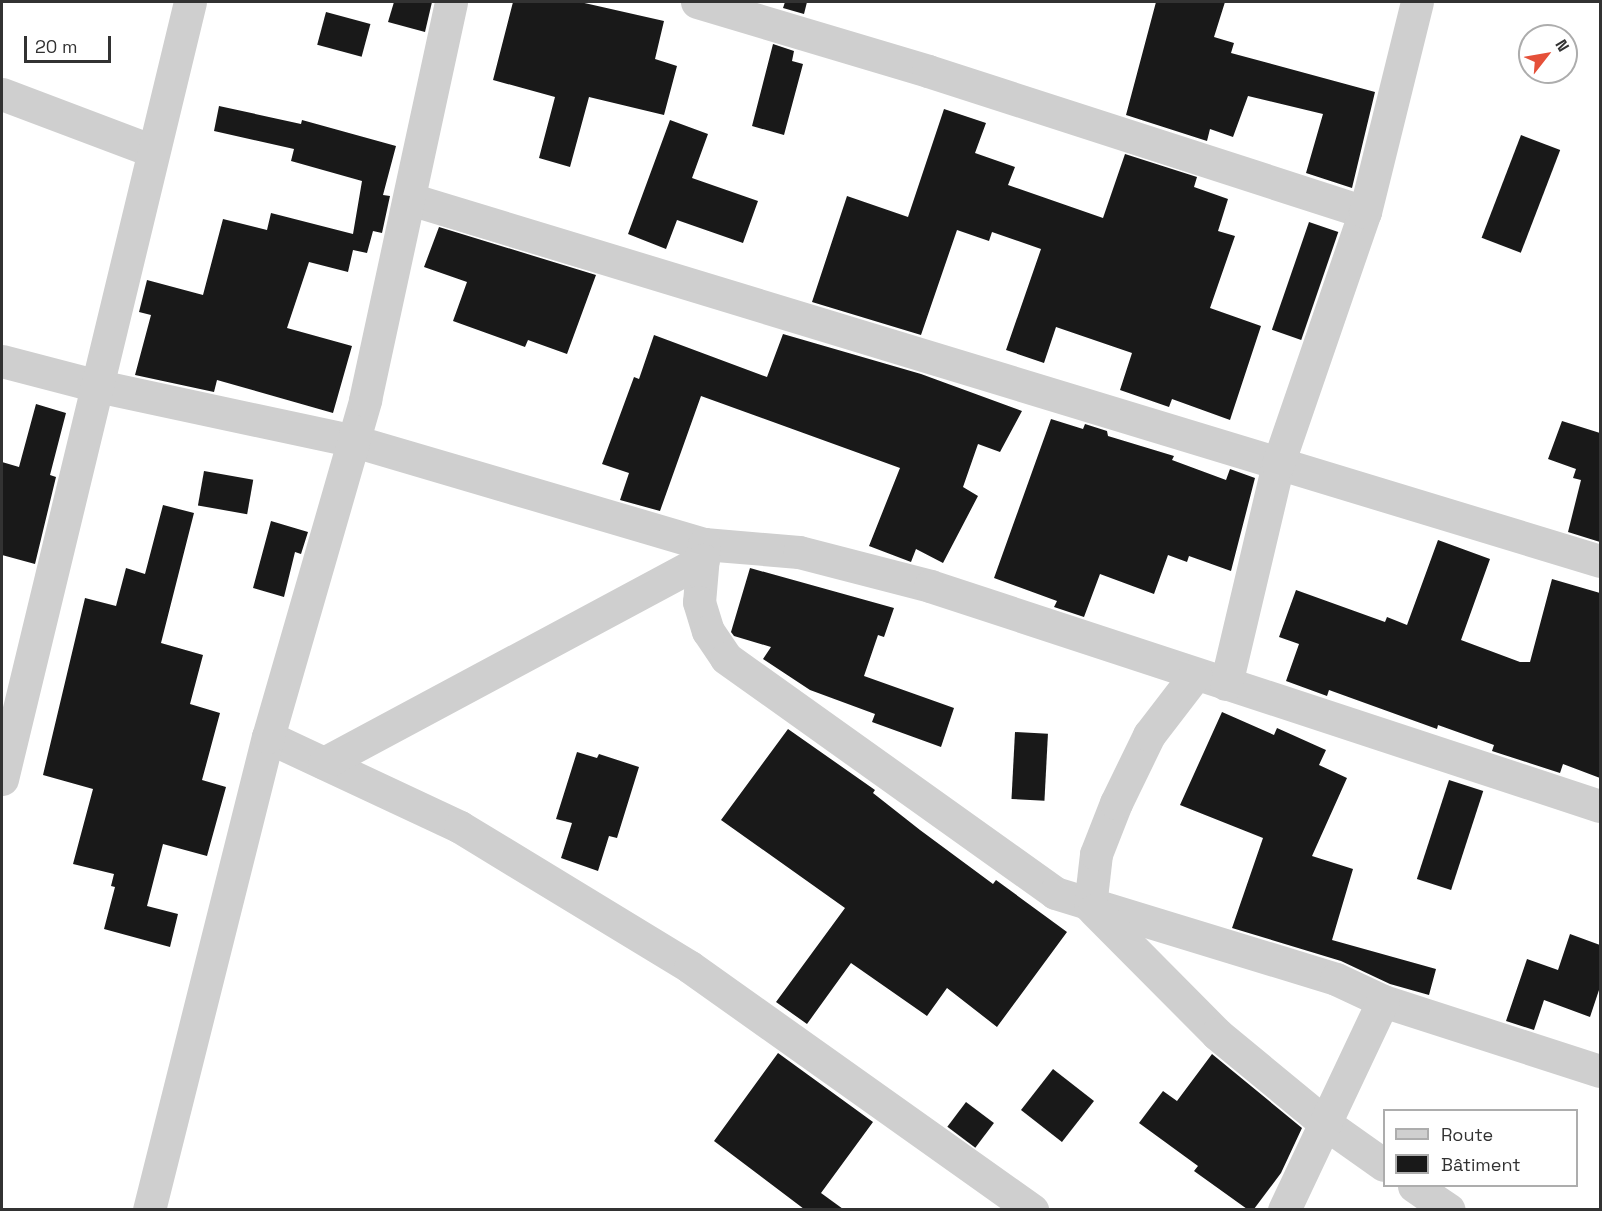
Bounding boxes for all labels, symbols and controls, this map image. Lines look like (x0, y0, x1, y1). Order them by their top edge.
scale bar (27, 24, 114, 62)
north arrow (1518, 24, 1578, 84)
text: 20 m (35, 35, 78, 58)
text: N (1550, 35, 1574, 56)
legend (1383, 1109, 1578, 1187)
text: Route (1441, 1123, 1493, 1146)
text: Bâtiment (1441, 1153, 1521, 1176)

